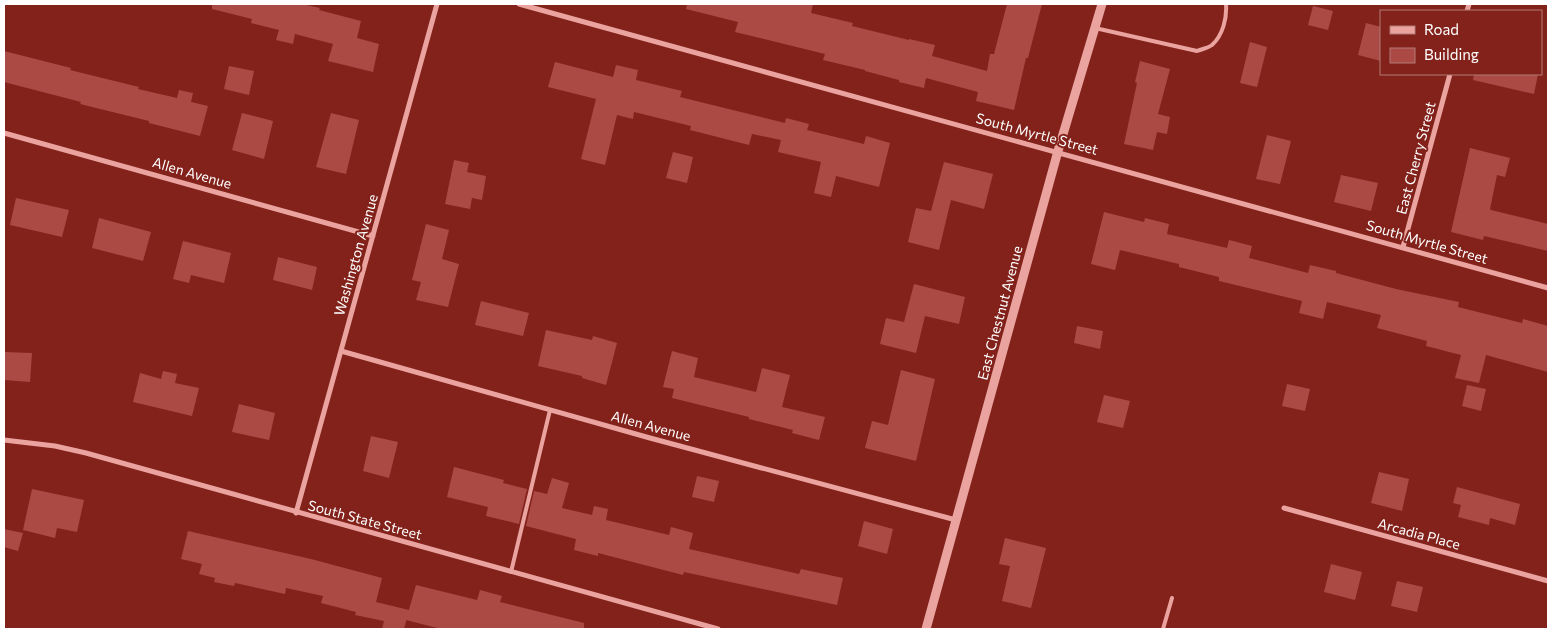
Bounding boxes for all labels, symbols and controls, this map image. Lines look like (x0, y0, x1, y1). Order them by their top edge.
legend (1380, 10, 1542, 75)
text: Road (1424, 20, 1459, 38)
text: Building (1424, 45, 1479, 63)
street label: East Cherry Street (1392, 99, 1439, 216)
street label: South Myrtle Street (974, 109, 1100, 158)
street label: Allen Avenue (151, 153, 234, 192)
street label: Washington Avenue (330, 192, 381, 318)
street label: South Myrtle Street (1364, 216, 1490, 267)
street label: East Chestnut Avenue (973, 244, 1026, 382)
street label: Allen Avenue (610, 407, 693, 444)
street label: South State Street (306, 496, 424, 543)
street label: Arcadia Place (1376, 514, 1462, 553)

